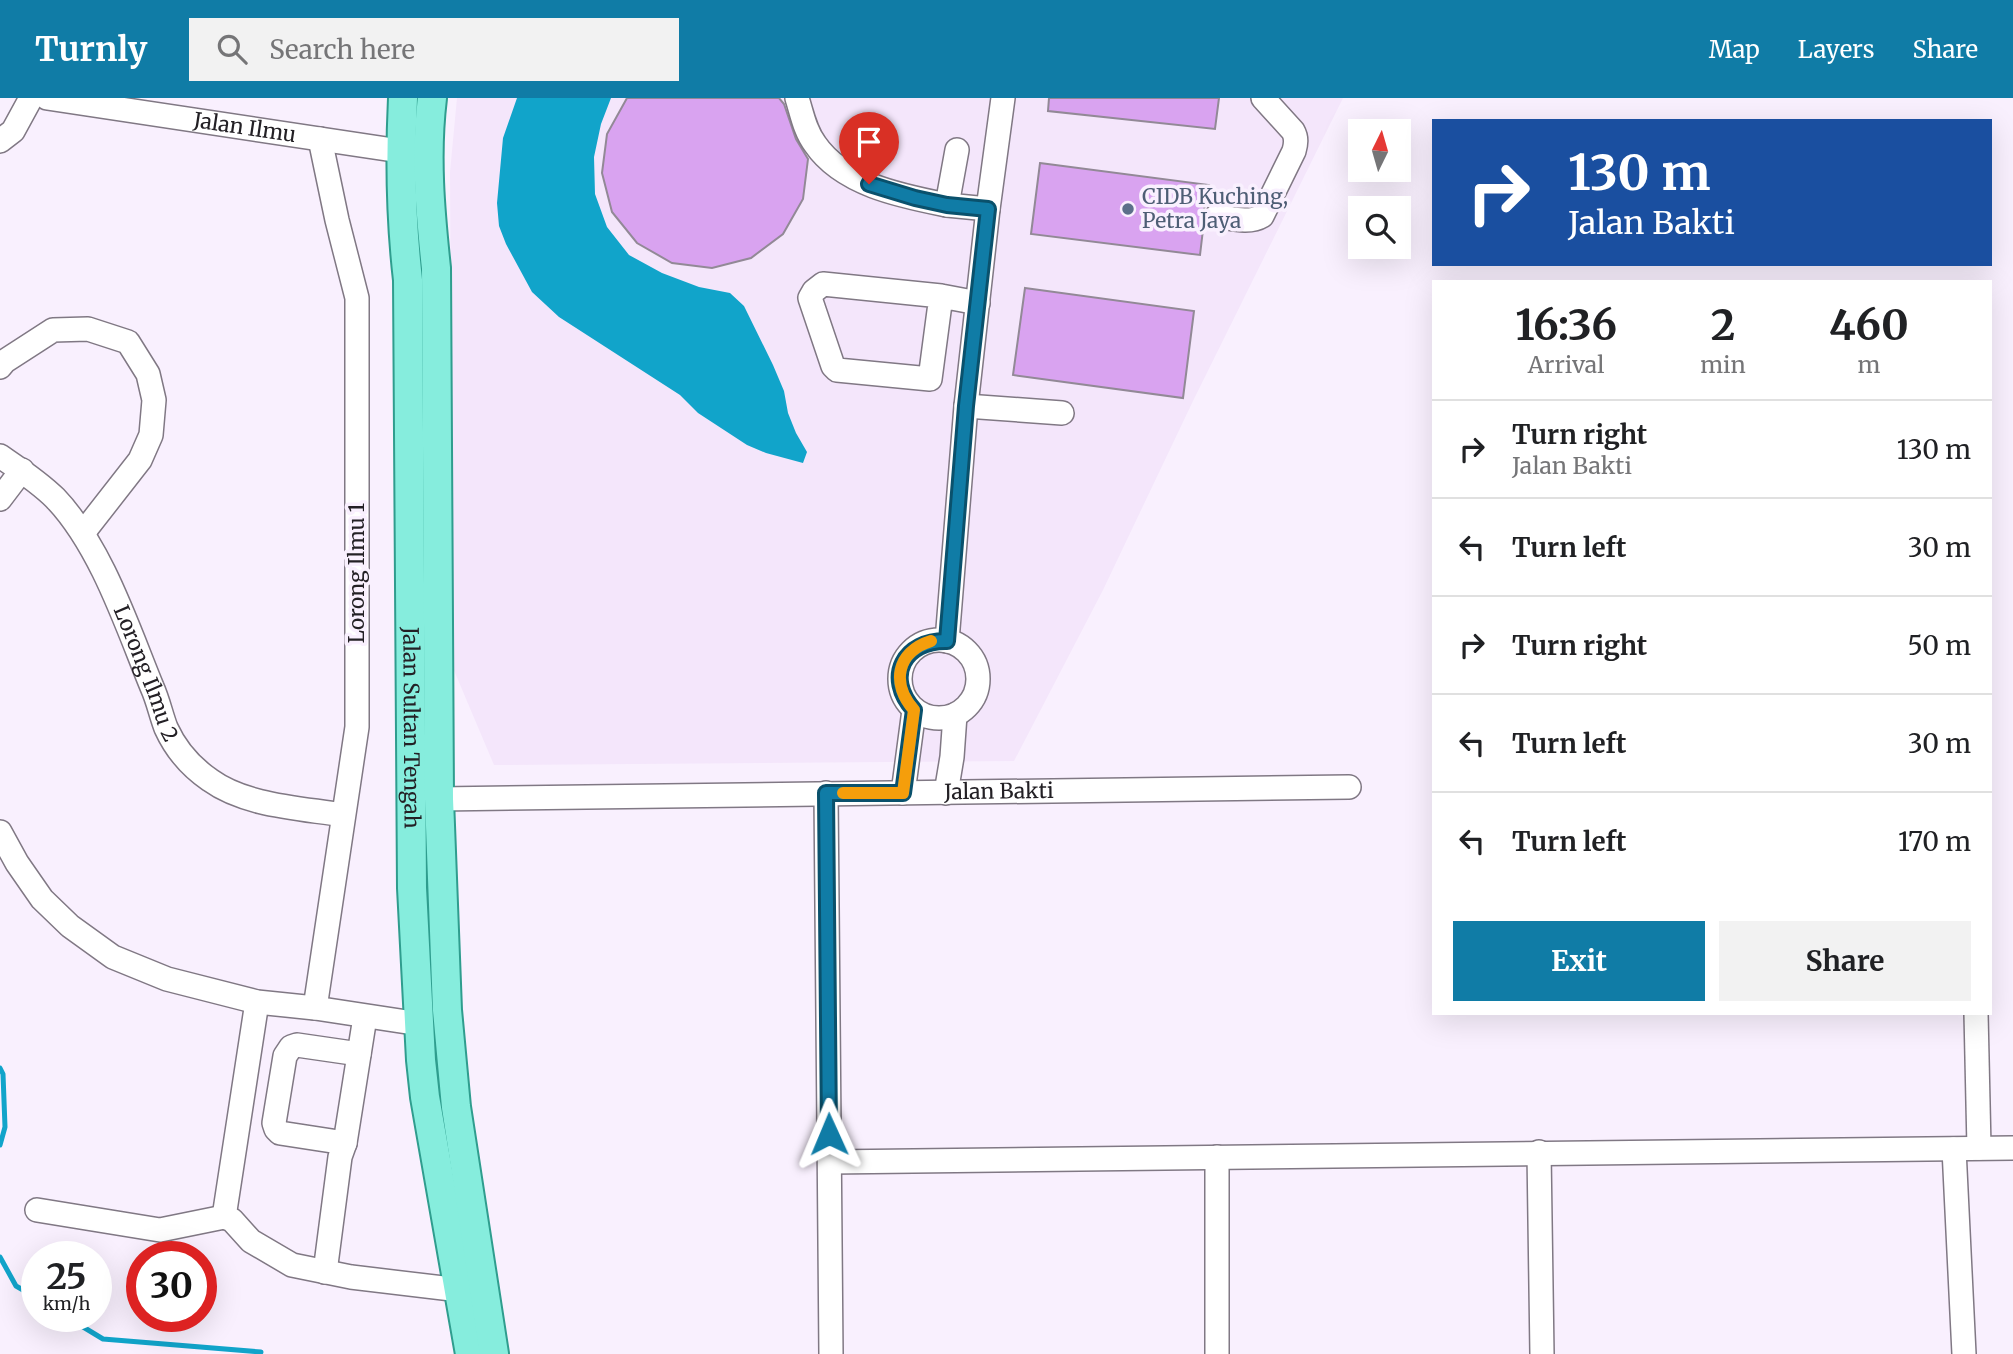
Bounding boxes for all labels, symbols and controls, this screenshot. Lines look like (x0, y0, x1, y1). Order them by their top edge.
search box (189, 18, 679, 81)
text: Turnly (35, 29, 147, 70)
icon: search (213, 30, 251, 68)
text: Search here (269, 33, 415, 66)
text: Map (1709, 34, 1760, 65)
text: Layers (1798, 34, 1874, 65)
text: Share (1912, 34, 1978, 65)
street label: Jalan Ilmu (191, 106, 298, 148)
pin (839, 112, 899, 184)
north arrow (1348, 119, 1410, 182)
map controls (1348, 119, 1411, 259)
icon: arrive (850, 123, 888, 161)
text: 130 m (1568, 142, 1711, 203)
icon: right (1453, 147, 1544, 238)
place label: CIDB Kuching, Petra Jaya (1142, 183, 1288, 234)
button: search (1348, 196, 1411, 259)
marker: CIDB Kuching, Petra Jaya (1120, 201, 1136, 217)
text: Jalan Bakti (1568, 203, 1735, 243)
text: 16:36 (1515, 299, 1617, 351)
text: 2 (1711, 299, 1735, 351)
text: 460 (1829, 299, 1909, 351)
text: Arrival (1528, 350, 1605, 379)
text: min (1700, 350, 1746, 379)
text: m (1857, 350, 1880, 379)
text: Turn right (1512, 418, 1647, 451)
icon: right (1453, 430, 1491, 468)
text: 130 m (1897, 433, 1971, 466)
text: Jalan Bakti (1512, 451, 1632, 480)
street label: Lorong Ilmu 1 (343, 503, 370, 643)
icon: left (1453, 528, 1491, 566)
text: Turn left (1512, 531, 1626, 564)
text: 30 m (1908, 531, 1971, 564)
street label: Lorong Ilmu 2 (108, 601, 184, 746)
street label: Jalan Sultan Tengah (397, 626, 426, 829)
icon: right (1453, 626, 1491, 664)
text: Turn right (1512, 629, 1647, 662)
text: 50 m (1907, 629, 1971, 662)
icon: left (1453, 724, 1491, 762)
text: Turn left (1512, 727, 1626, 760)
text: 30 m (1908, 727, 1971, 760)
street label: Jalan Bakti (943, 777, 1054, 805)
icon: left (1453, 822, 1491, 860)
text: Turn left (1512, 825, 1626, 858)
text: 170 m (1898, 825, 1971, 858)
button: Exit (1453, 921, 1705, 1001)
button: Share (1719, 921, 1971, 1001)
position arrow (792, 1097, 866, 1171)
speed limit sign: 30 (126, 1241, 217, 1332)
text: 25 (46, 1255, 87, 1299)
text: km/h (43, 1292, 90, 1315)

